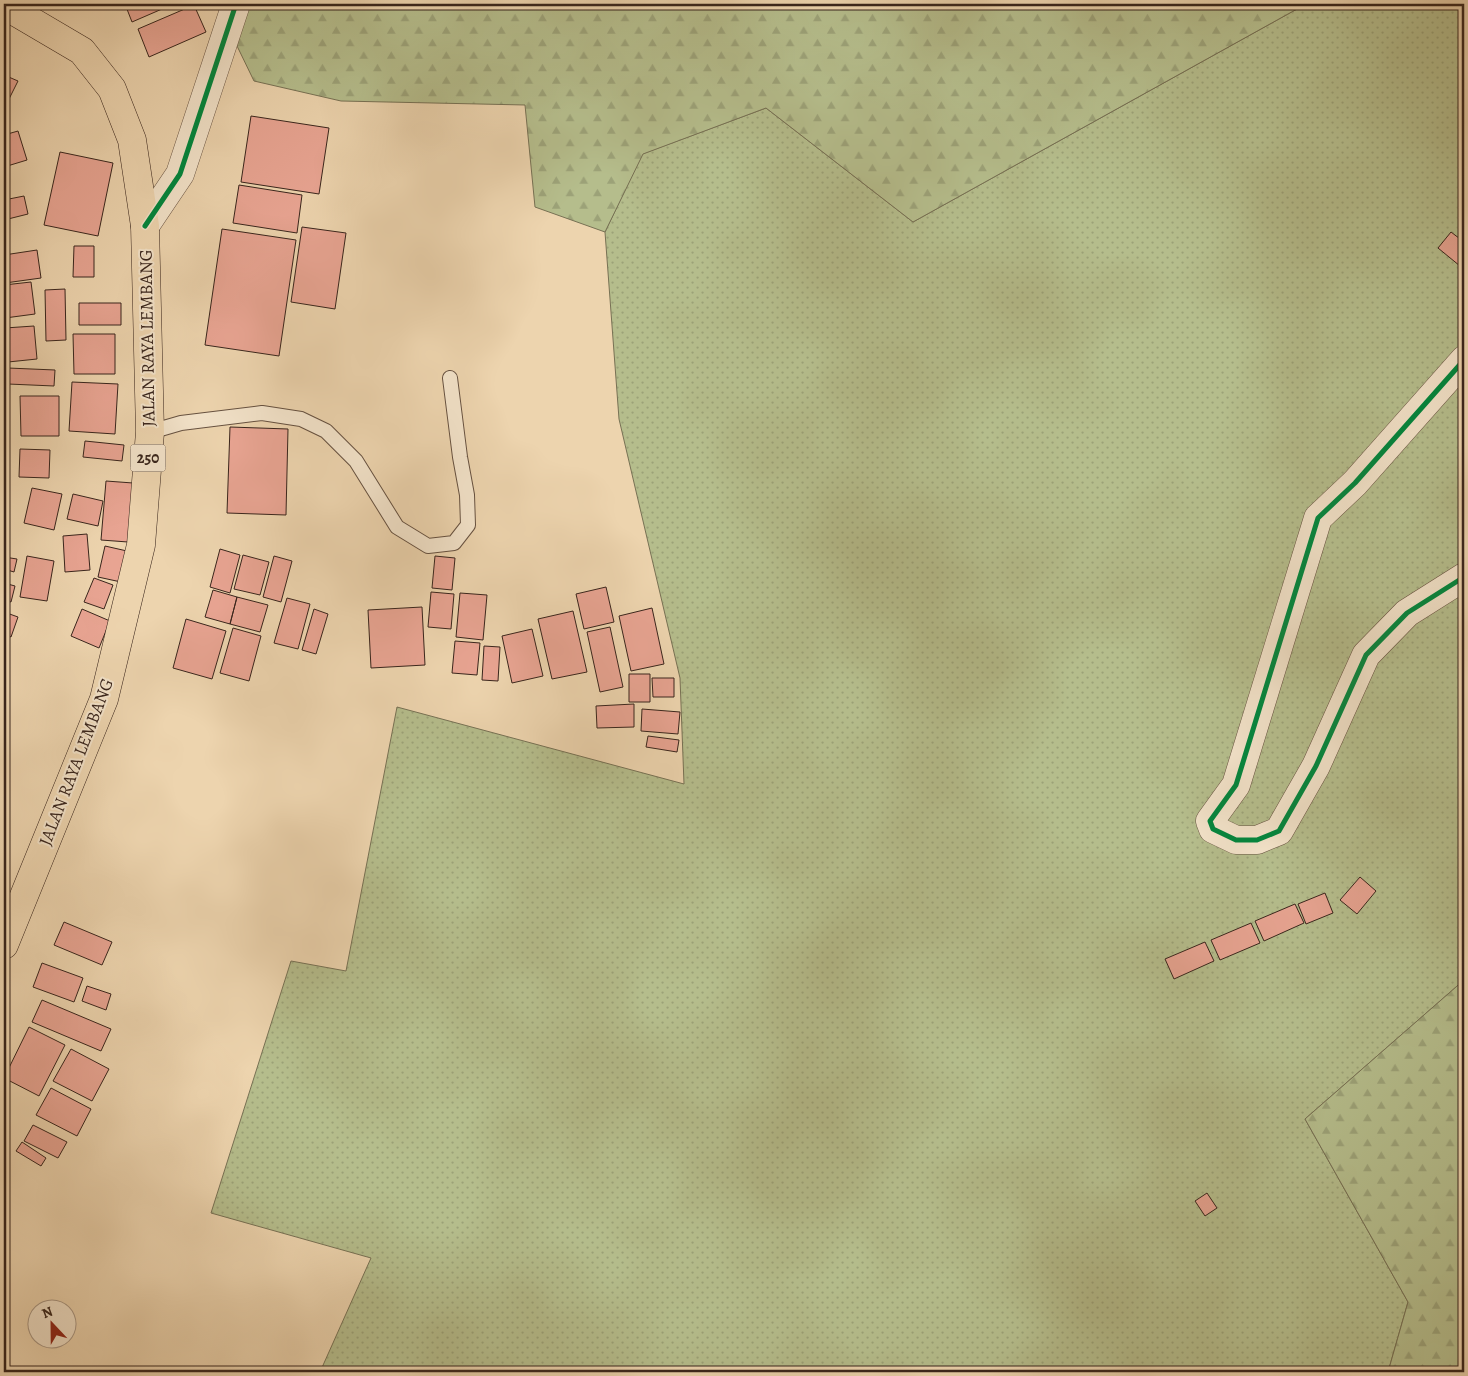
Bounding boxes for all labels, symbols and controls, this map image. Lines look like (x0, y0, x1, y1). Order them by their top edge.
street label: JALAN RAYA LEMBANG (133, 249, 161, 427)
road number: 250 (130, 444, 166, 472)
street label: JALAN RAYA LEMBANG (33, 675, 119, 849)
north arrow (28, 1298, 78, 1348)
text: N (39, 1302, 56, 1323)

